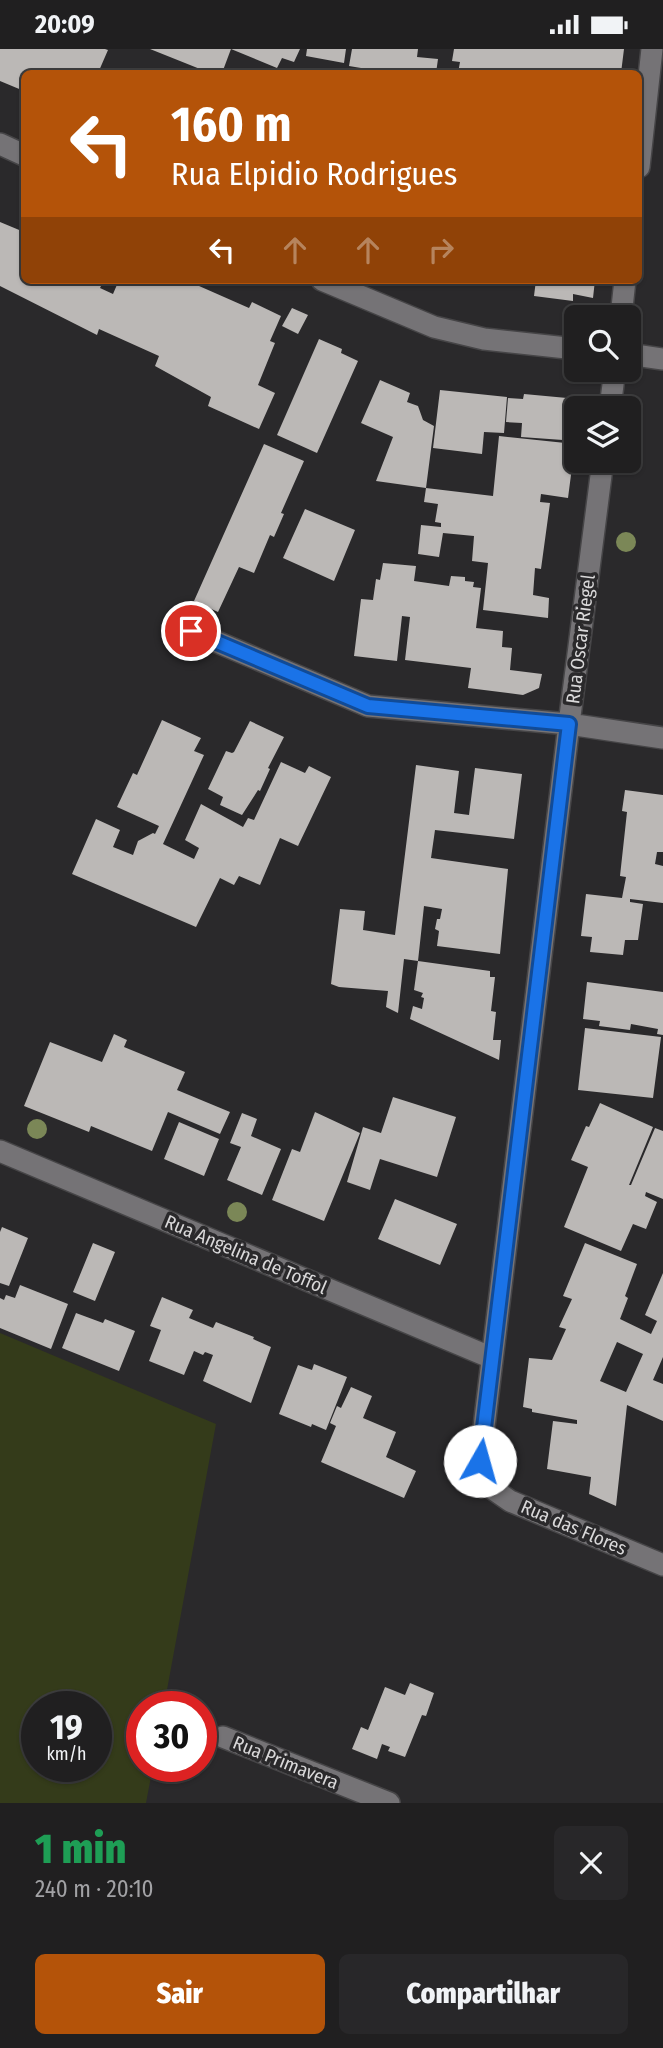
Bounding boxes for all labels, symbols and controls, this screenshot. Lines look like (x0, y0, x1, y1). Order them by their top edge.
text: 20:09 (35, 9, 95, 40)
text: 160 m (171, 95, 292, 154)
icon: left (56, 98, 147, 189)
text: Rua Elpidio Rodrigues (171, 155, 457, 193)
icon: left (203, 231, 241, 269)
icon: ahead (276, 231, 314, 269)
icon: ahead (349, 231, 387, 269)
icon: right (422, 231, 460, 269)
map controls (564, 305, 641, 473)
button: search (564, 305, 641, 382)
button: layers (564, 396, 641, 473)
street label: Rua Oscar Riegel (561, 573, 600, 705)
pin (161, 601, 221, 661)
icon: arrive (172, 612, 210, 650)
street label: Rua Angelina de Toffol (161, 1210, 330, 1299)
position arrow (443, 1424, 517, 1498)
street label: Rua das Flores (517, 1495, 630, 1560)
speed limit sign: 30 (126, 1691, 217, 1782)
text: 19 (50, 1706, 83, 1748)
street label: Rua Primavera (230, 1731, 342, 1794)
text: km/h (46, 1743, 87, 1765)
text: 1 min (35, 1824, 126, 1874)
button: close (554, 1826, 628, 1900)
text: 240 m · 20:10 (35, 1875, 154, 1903)
button: Sair (35, 1954, 325, 2034)
button: Compartilhar (339, 1954, 628, 2034)

